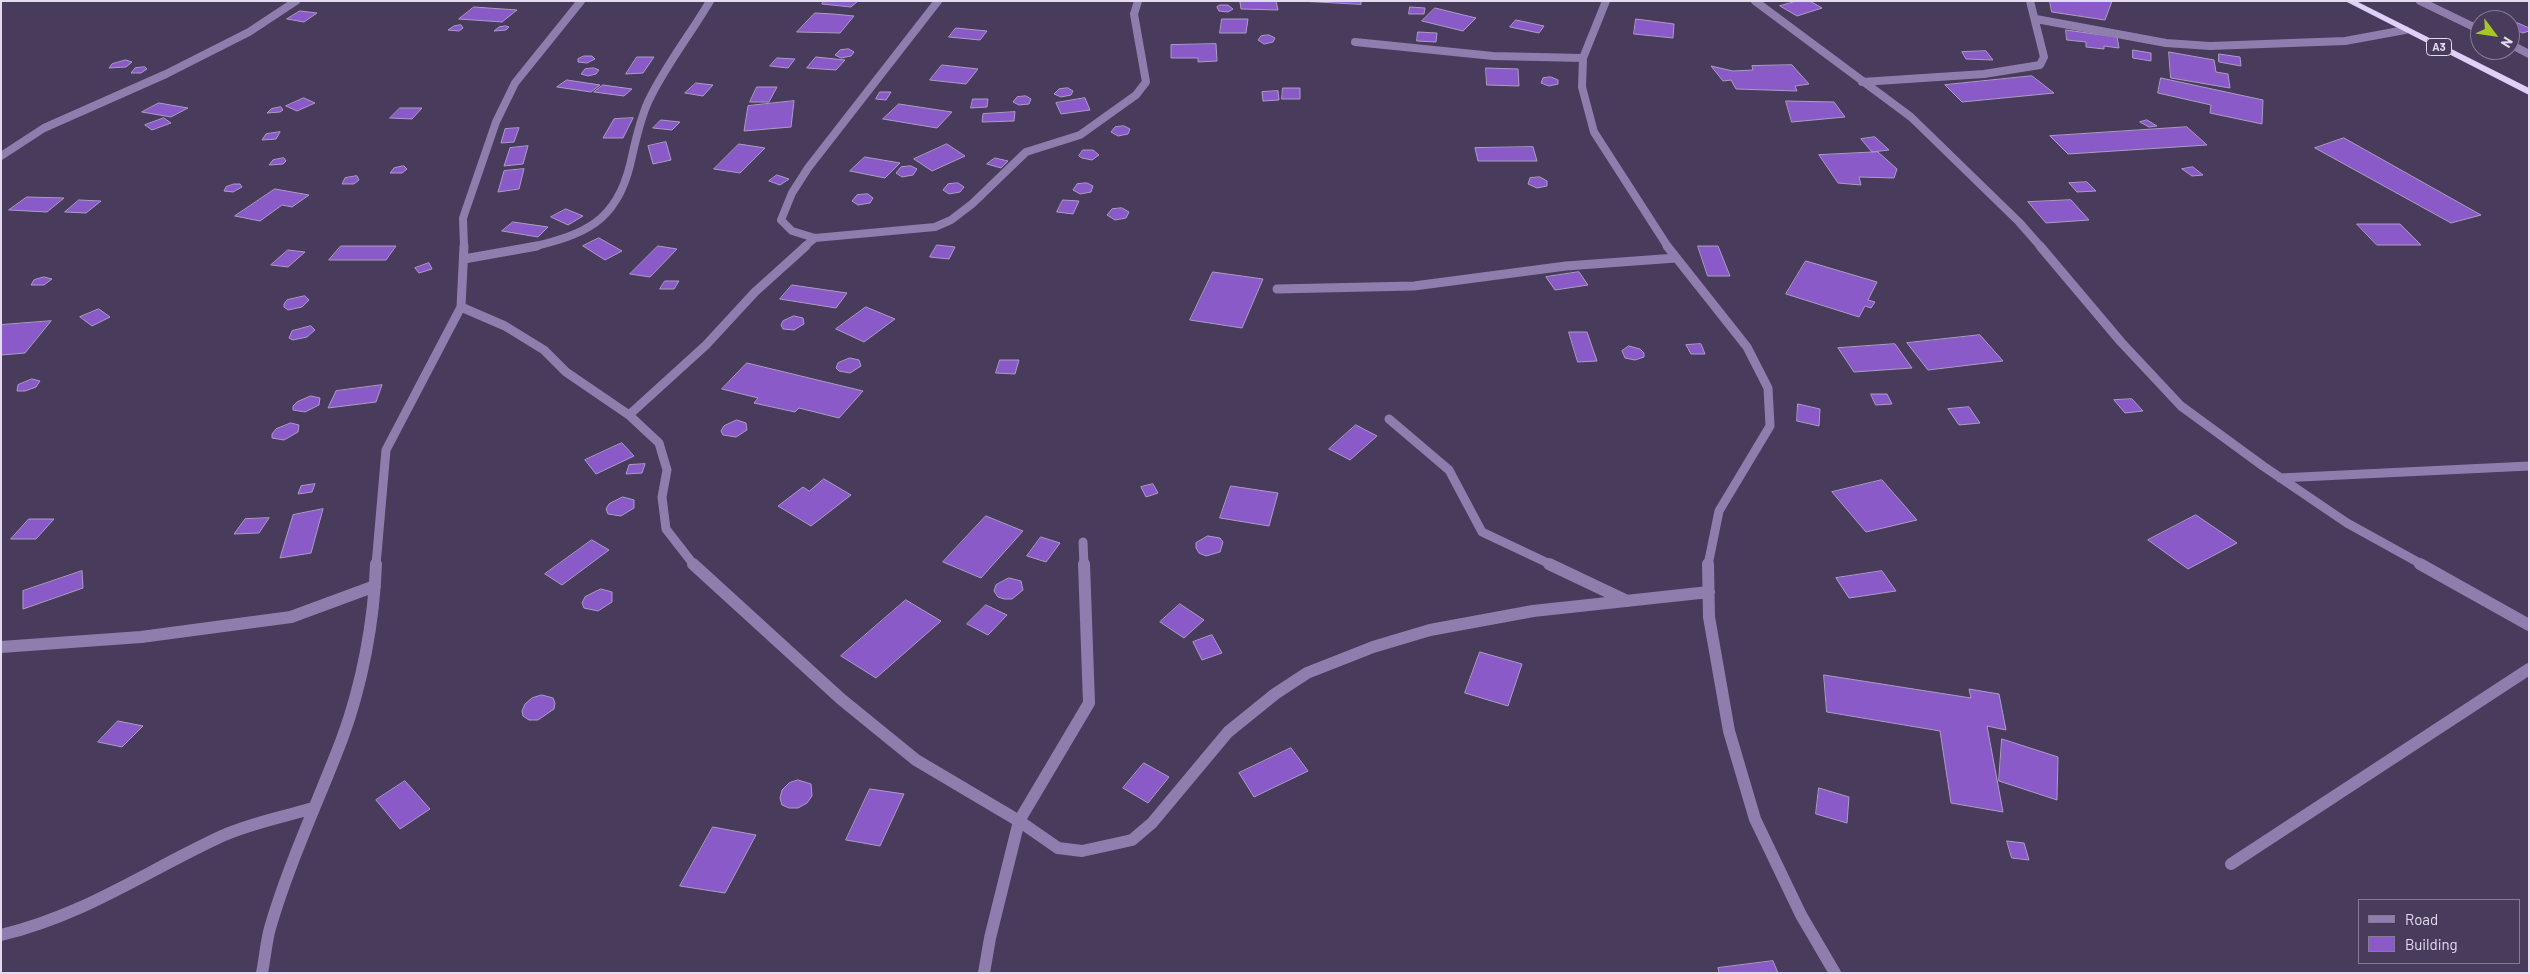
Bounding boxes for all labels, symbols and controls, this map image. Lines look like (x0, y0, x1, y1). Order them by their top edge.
north arrow (2470, 10, 2520, 60)
text: N (2498, 34, 2517, 51)
road number: A3 (2426, 38, 2452, 56)
legend (2358, 899, 2520, 964)
text: Road (2405, 910, 2438, 928)
text: Building (2405, 935, 2458, 953)

